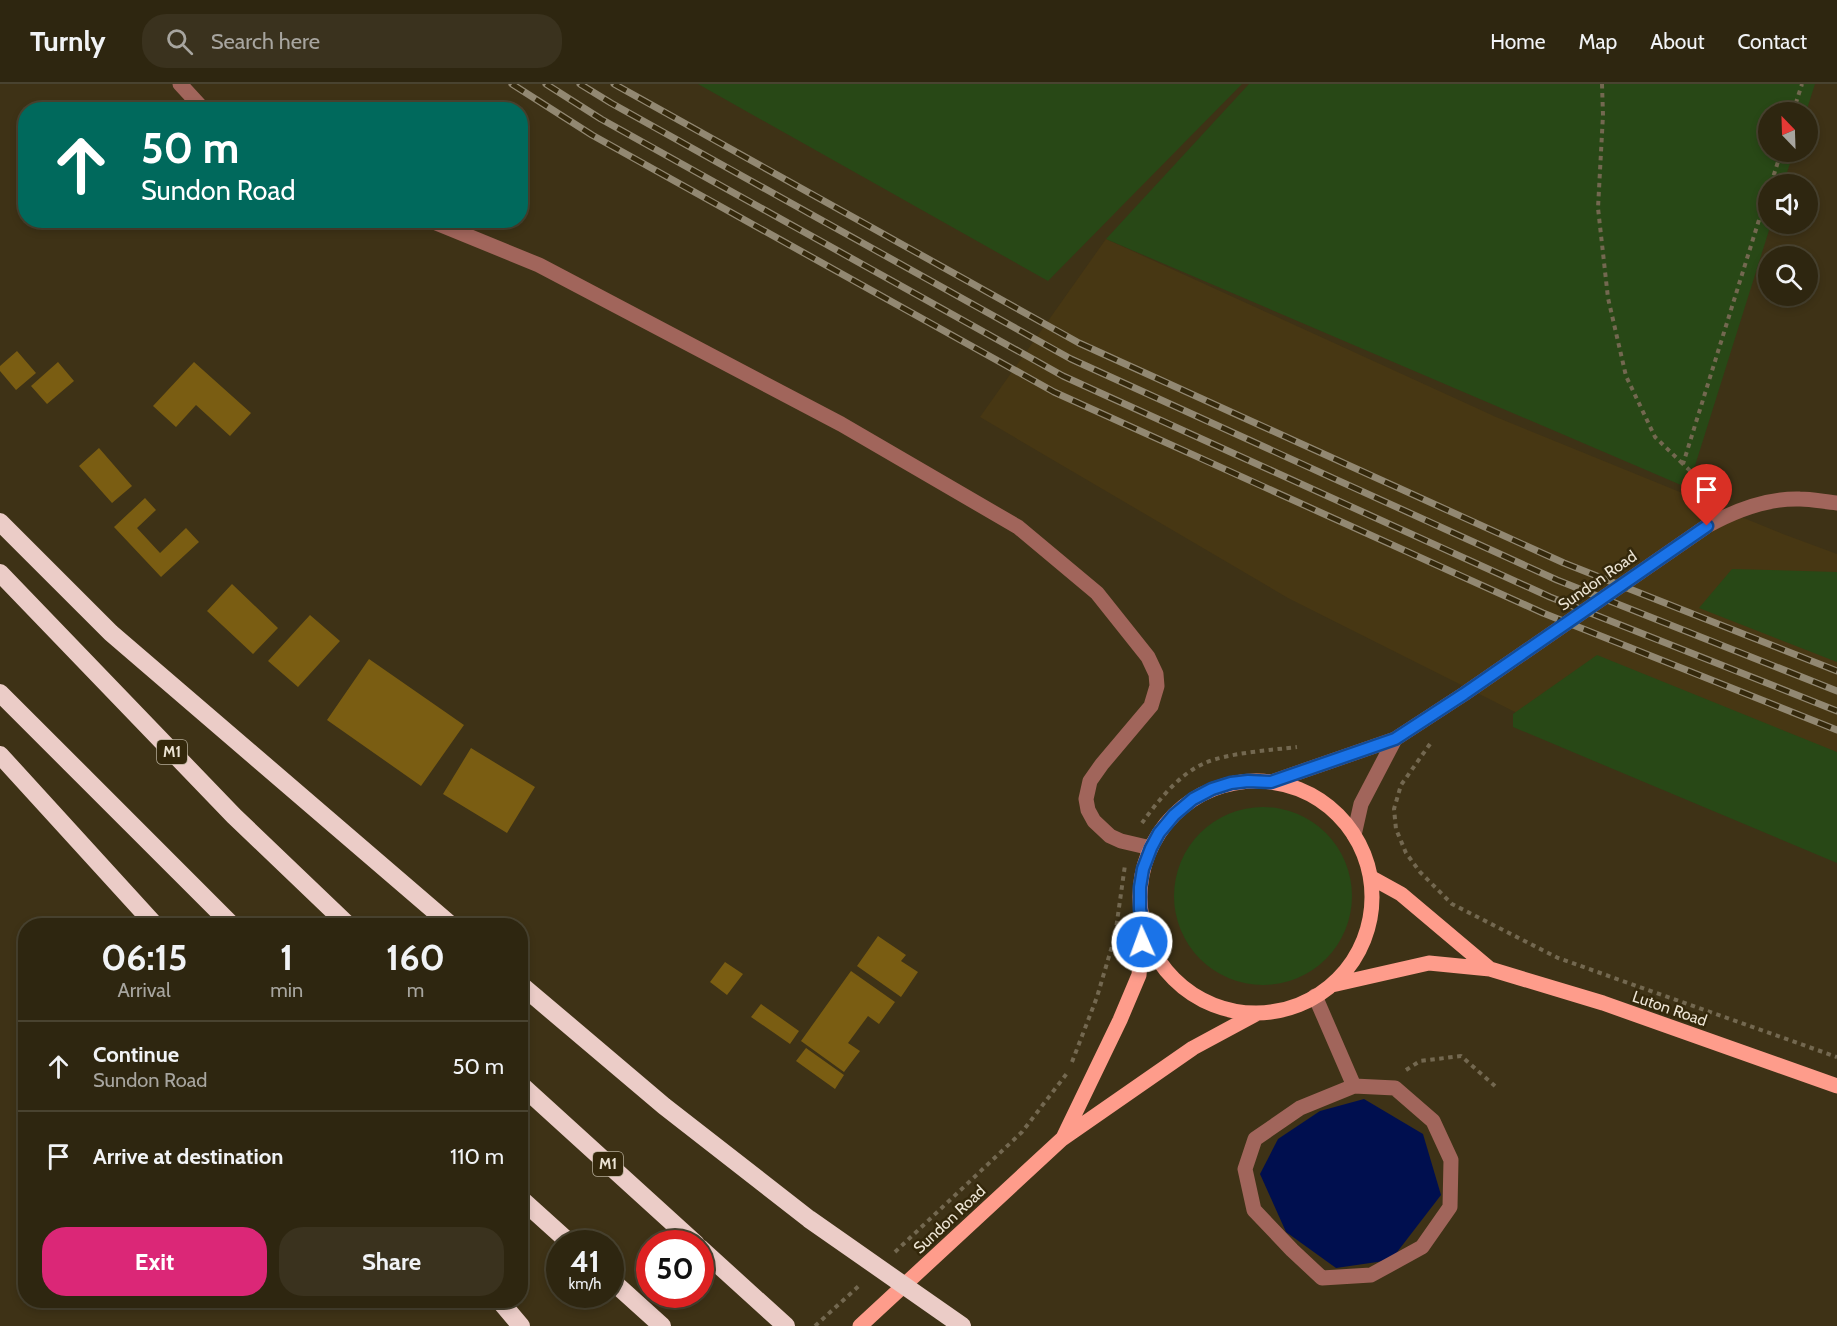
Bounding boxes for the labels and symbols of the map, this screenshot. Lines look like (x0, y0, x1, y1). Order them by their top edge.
north arrow (1758, 102, 1818, 162)
pin (1681, 464, 1732, 526)
street label: Sundon Road (1554, 546, 1640, 614)
road number: M1 (157, 740, 187, 764)
position arrow (1110, 910, 1174, 974)
street label: Luton Road (1630, 987, 1710, 1030)
road number: M1 (593, 1152, 623, 1176)
street label: Sundon Road (909, 1181, 989, 1258)
speed limit sign: 50 (636, 1230, 714, 1308)

